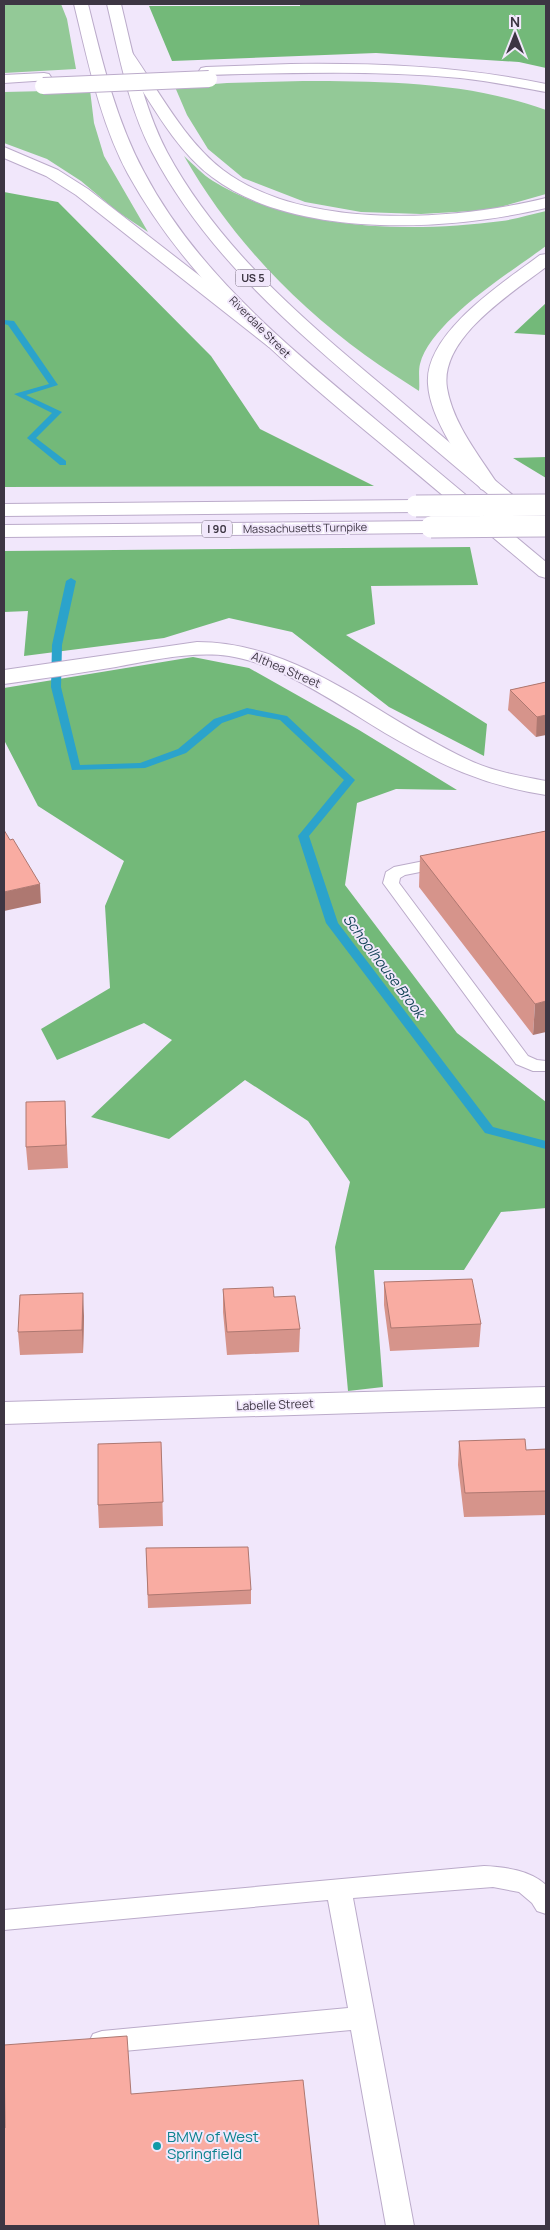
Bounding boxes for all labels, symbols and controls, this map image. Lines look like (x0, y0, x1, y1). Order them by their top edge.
north arrow (490, 10, 540, 60)
text: N (510, 12, 520, 31)
road number: US 5 (236, 270, 270, 286)
street label: Riverdale Street (226, 293, 294, 361)
street label: Massachusetts Turnpike (243, 519, 368, 536)
road number: I 90 (202, 520, 232, 538)
street label: Althea Street (249, 647, 324, 692)
water label: Schoolhouse Brook (339, 910, 431, 1023)
street label: Labelle Street (236, 1395, 314, 1414)
place label: BMW of West Springfield (167, 2126, 259, 2164)
marker: BMW of West Springfield (151, 2140, 163, 2152)

